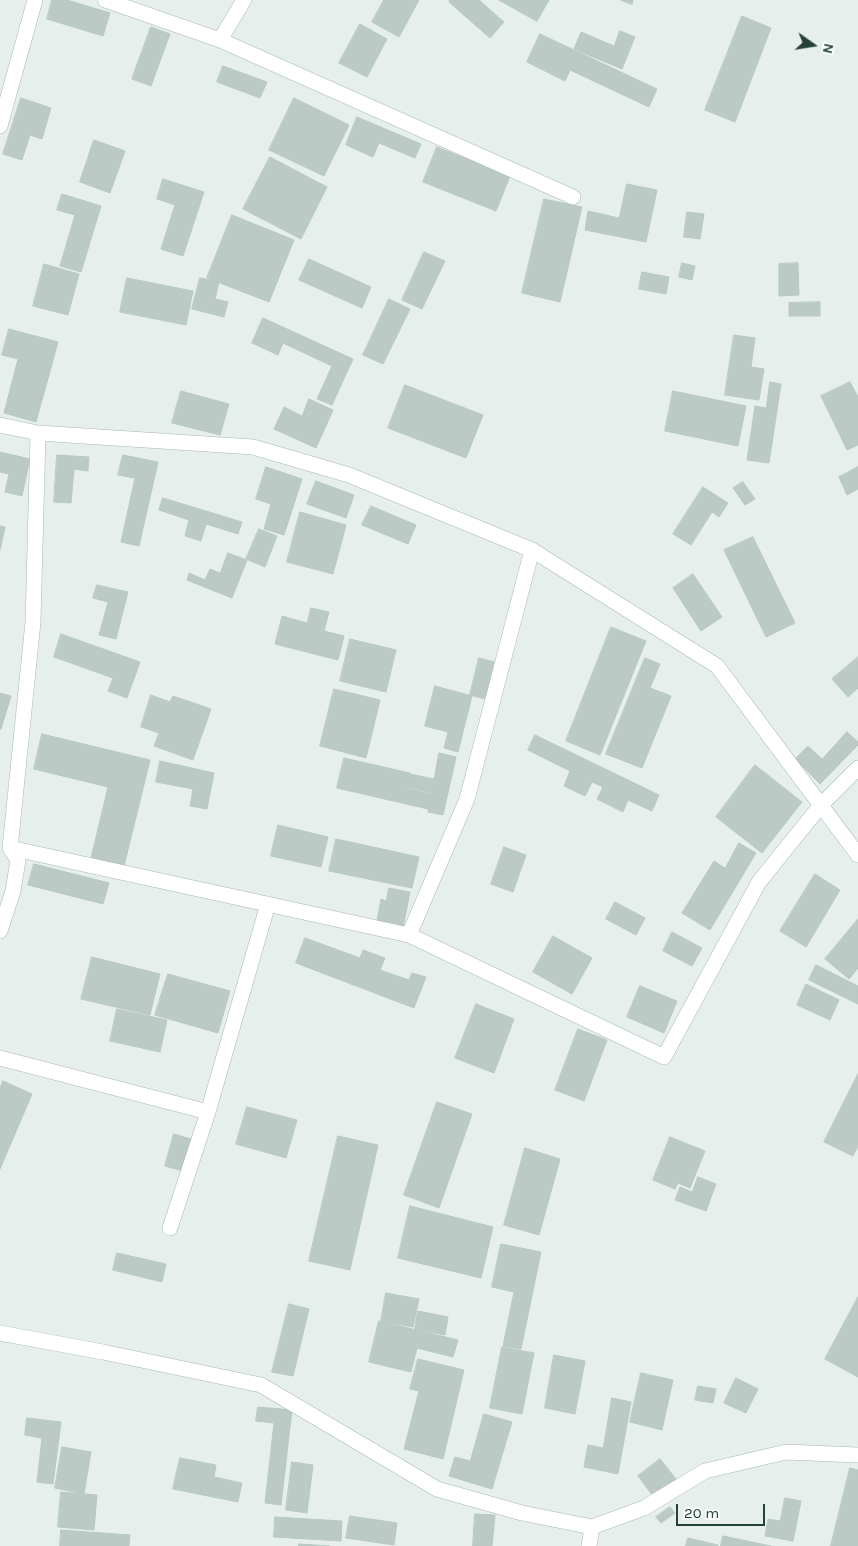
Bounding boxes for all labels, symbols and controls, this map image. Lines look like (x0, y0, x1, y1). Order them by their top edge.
north arrow (788, 20, 838, 70)
text: N (819, 42, 838, 55)
scale bar (678, 1494, 767, 1526)
text: 20 m (684, 1504, 719, 1522)

